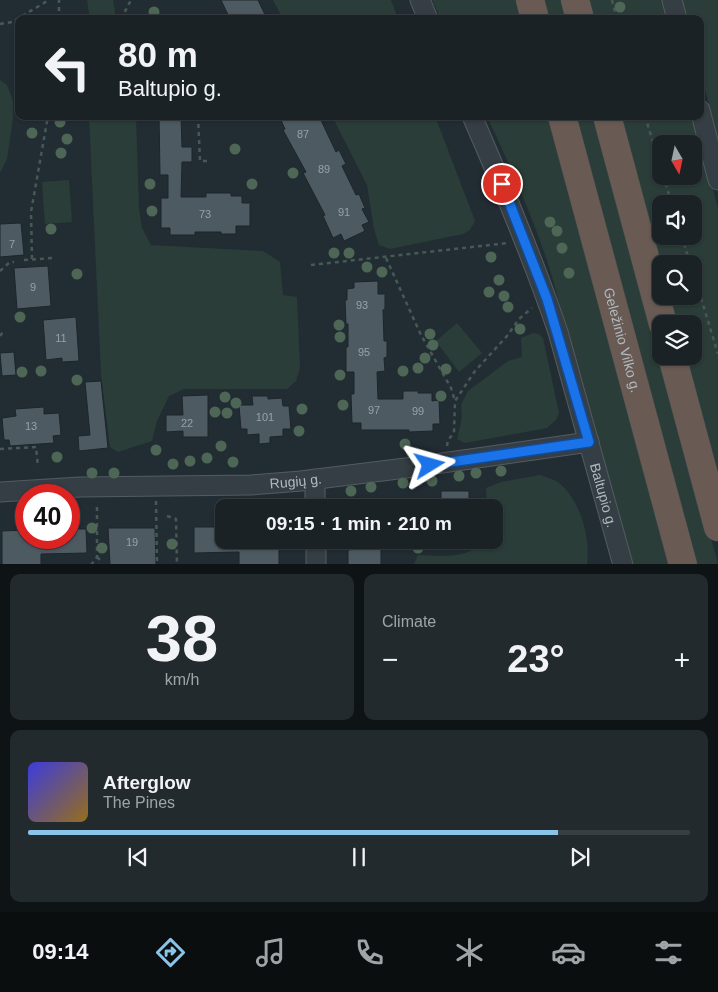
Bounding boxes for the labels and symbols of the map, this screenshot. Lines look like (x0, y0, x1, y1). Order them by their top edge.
house number: 87 (297, 128, 309, 140)
north arrow (652, 135, 702, 185)
house number: 89 (318, 163, 330, 175)
pin (481, 163, 523, 205)
house number: 91 (338, 206, 350, 218)
house number: 73 (199, 208, 211, 220)
house number: 7 (9, 238, 15, 250)
house number: 9 (30, 281, 36, 293)
street label: Geležinio Vilko g. (601, 286, 644, 394)
house number: 93 (356, 299, 368, 311)
house number: 11 (55, 332, 67, 344)
house number: 95 (358, 346, 370, 358)
house number: 97 (368, 404, 380, 416)
house number: 99 (412, 405, 424, 417)
house number: 101 (256, 411, 274, 423)
house number: 22 (181, 417, 193, 429)
house number: 13 (25, 420, 37, 432)
position arrow (403, 438, 455, 490)
street label: Baltupio g. (587, 461, 620, 529)
street label: Rugių g. (269, 471, 323, 491)
speed limit sign: 40 (15, 484, 80, 549)
house number: 19 (126, 536, 138, 548)

